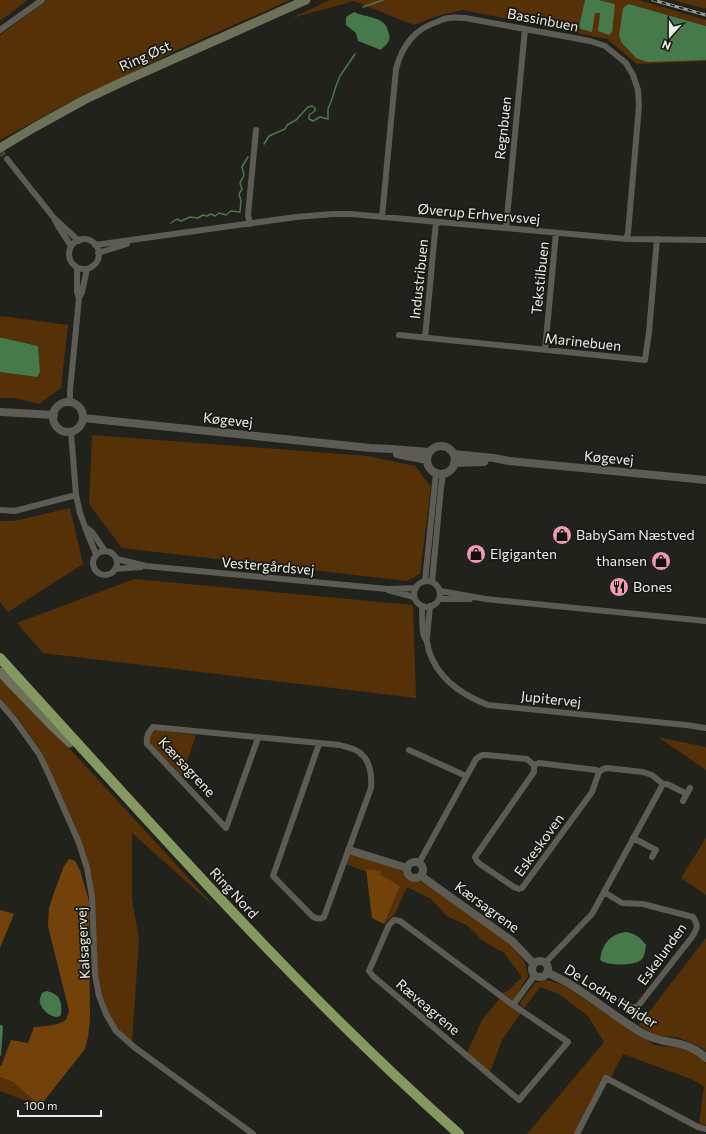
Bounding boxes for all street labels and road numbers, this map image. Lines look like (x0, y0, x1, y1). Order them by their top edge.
street label: Bassinbuen (506, 4, 580, 35)
street label: Ring Øst (116, 37, 174, 74)
street label: Regnbuen (491, 96, 514, 160)
street label: Øverup Erhvervsvej (417, 200, 541, 227)
street label: Industribuen (406, 238, 431, 320)
street label: Tekstilbuen (527, 240, 552, 315)
street label: Marinebuen (544, 329, 622, 354)
street label: Køgevej (202, 408, 254, 431)
street label: Køgevej (583, 447, 635, 468)
street label: Vestergårdsvej (221, 553, 315, 578)
street label: Jupitervej (520, 687, 582, 710)
street label: Kærsagrene (155, 733, 219, 800)
street label: Eskeskoven (510, 810, 567, 879)
street label: Ring Nord (206, 864, 262, 922)
street label: Kærsagrene (452, 878, 523, 936)
street label: Kalsagervej (72, 906, 93, 980)
street label: Eskelunden (634, 920, 690, 988)
street label: De Lodne Højder (562, 960, 661, 1031)
street label: Ræveagrene (393, 975, 464, 1038)

